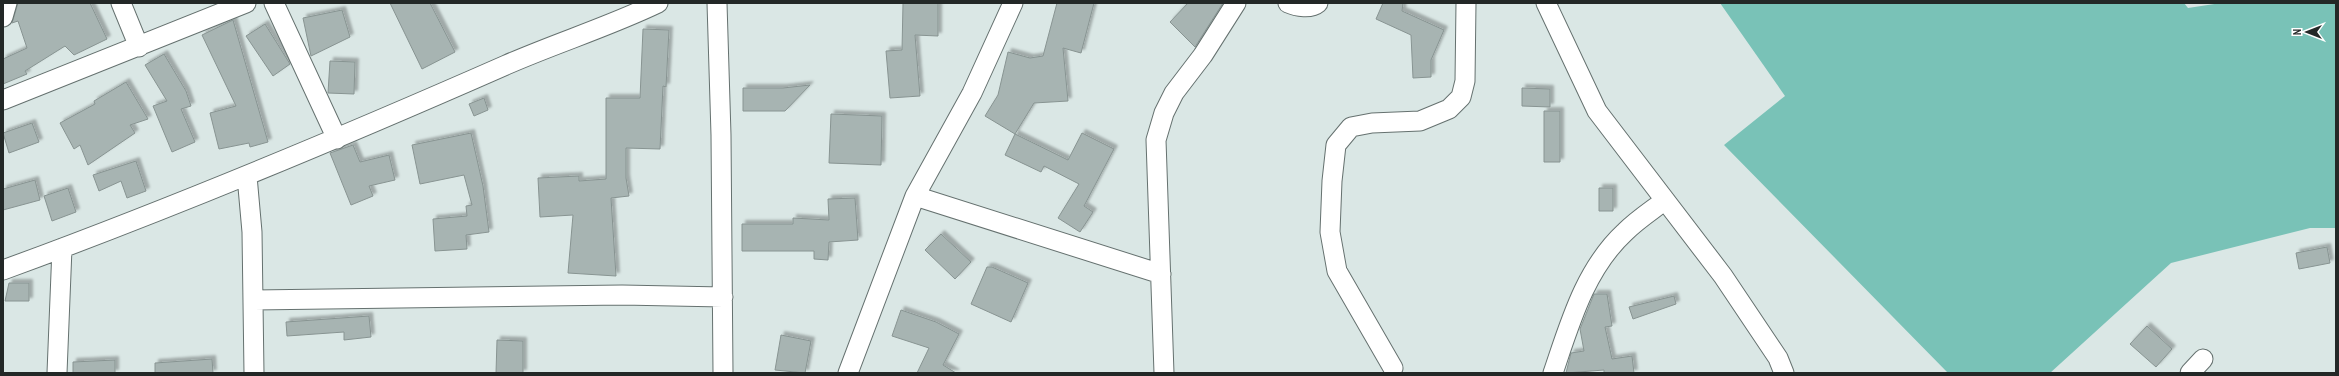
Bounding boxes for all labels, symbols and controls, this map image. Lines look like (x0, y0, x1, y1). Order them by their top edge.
north arrow (2287, 12, 2327, 52)
text: N (2290, 29, 2304, 35)

